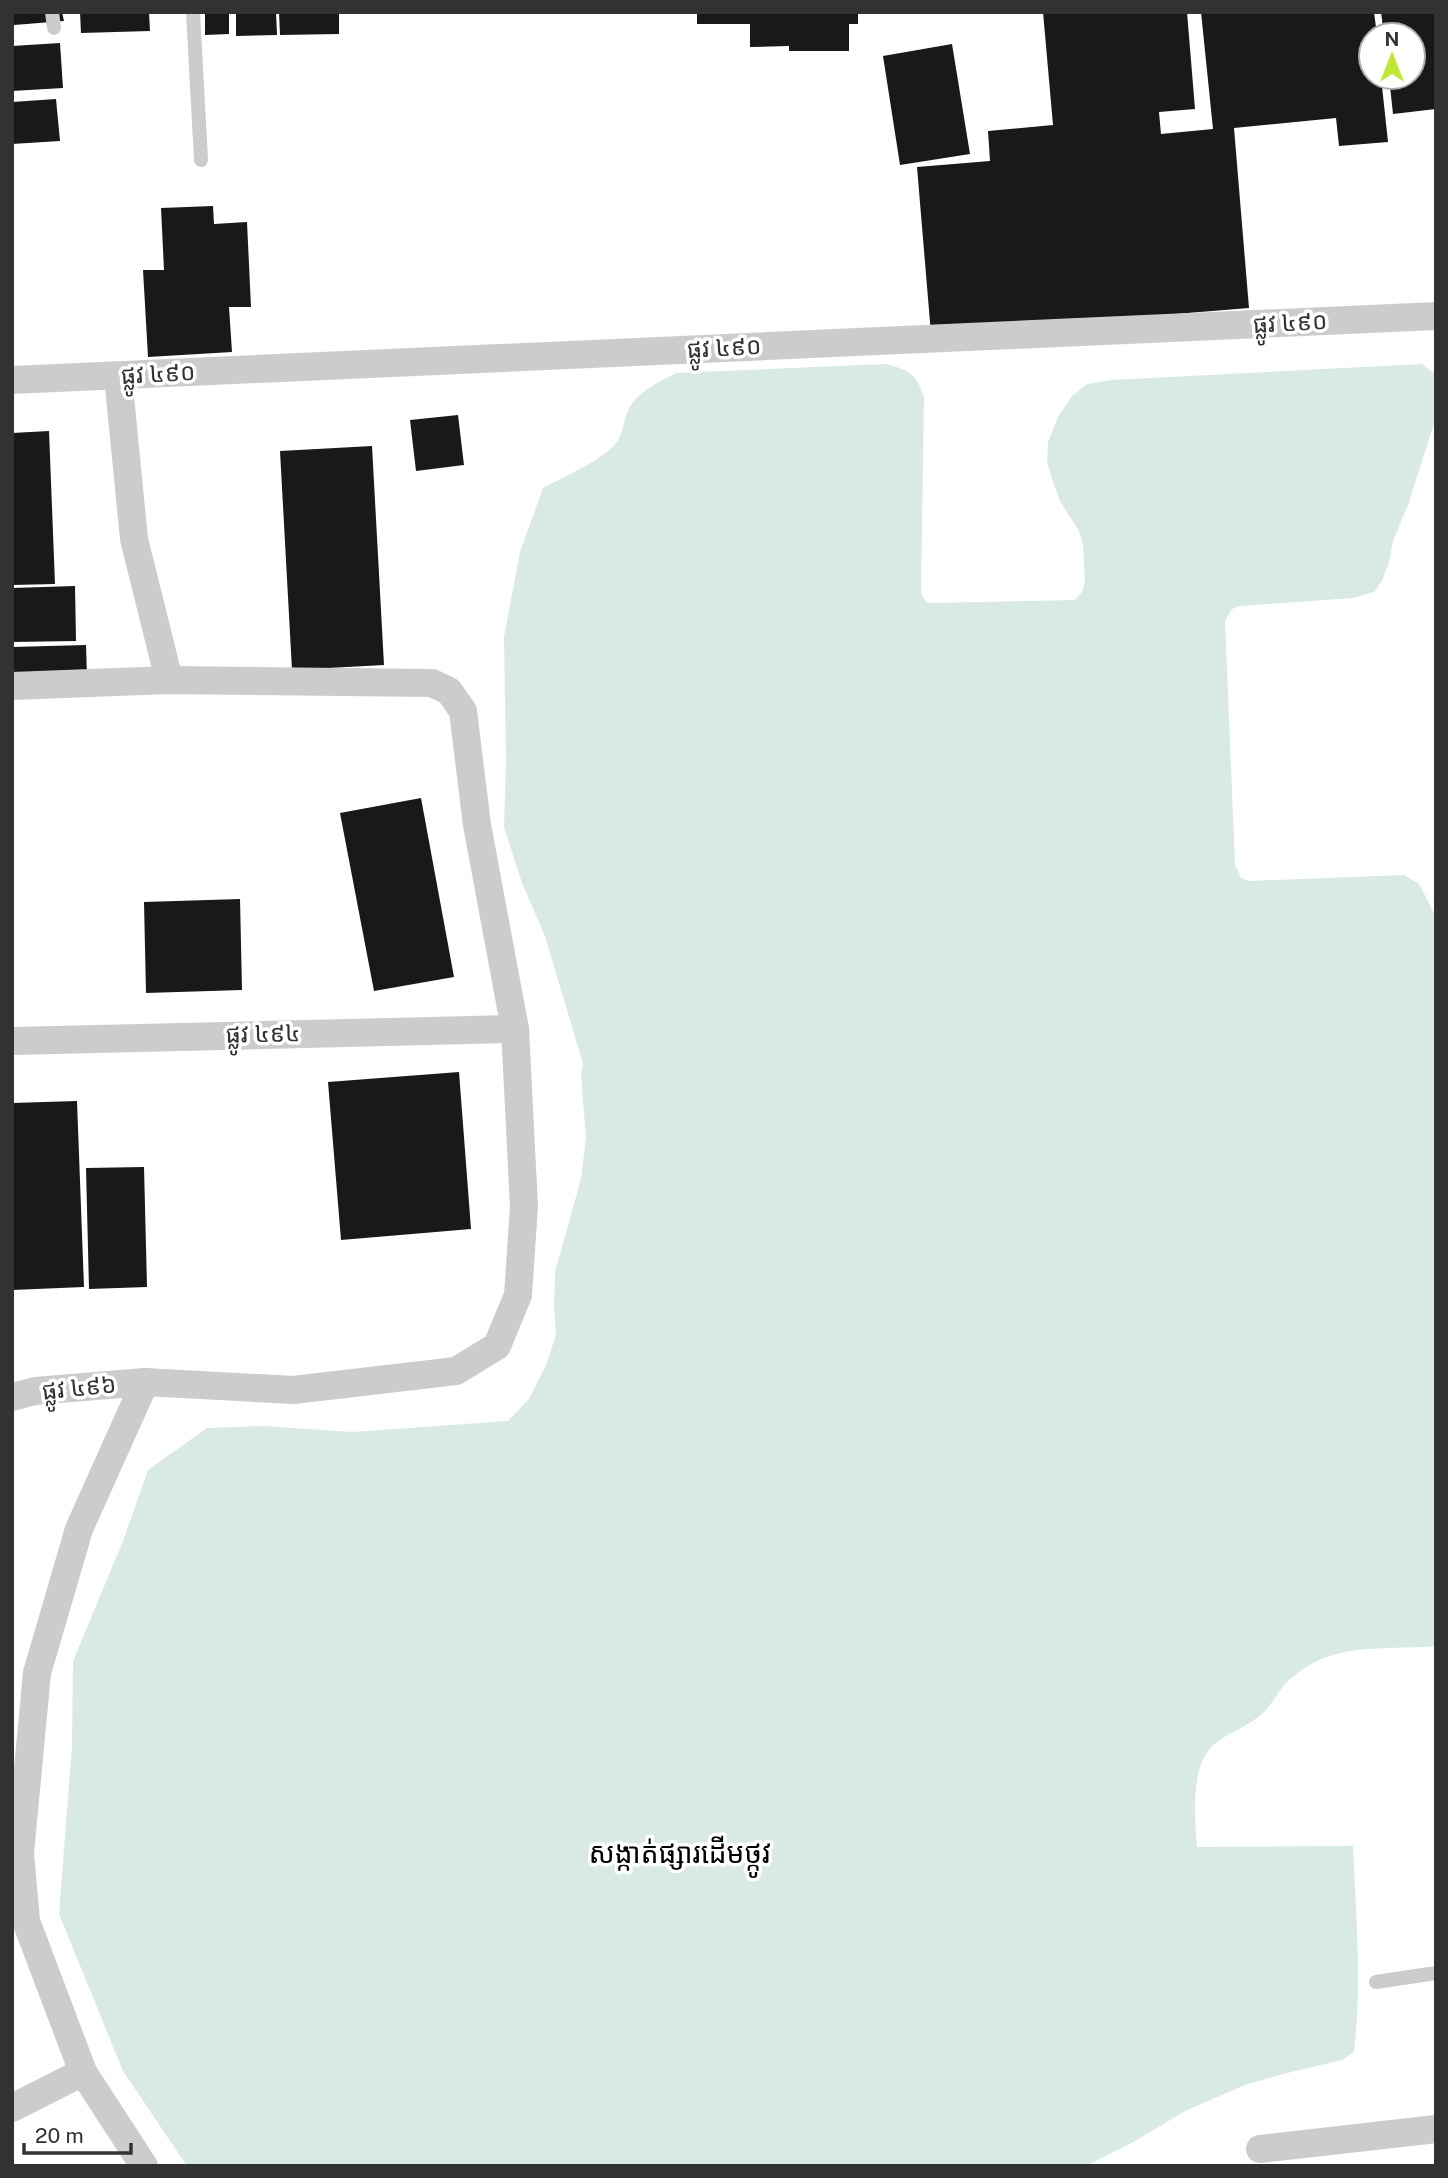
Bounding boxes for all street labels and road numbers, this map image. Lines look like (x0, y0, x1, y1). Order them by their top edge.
street label: ផ្លូវ ៤៩០ (1252, 306, 1328, 347)
street label: ផ្លូវ ៤៩០ (686, 331, 762, 372)
street label: ផ្លូវ ៤៩០ (120, 357, 196, 398)
street label: ផ្លូវ ៤៩៤ (225, 1018, 301, 1057)
street label: ផ្លូវ ៤៩៦ (40, 1369, 118, 1414)

